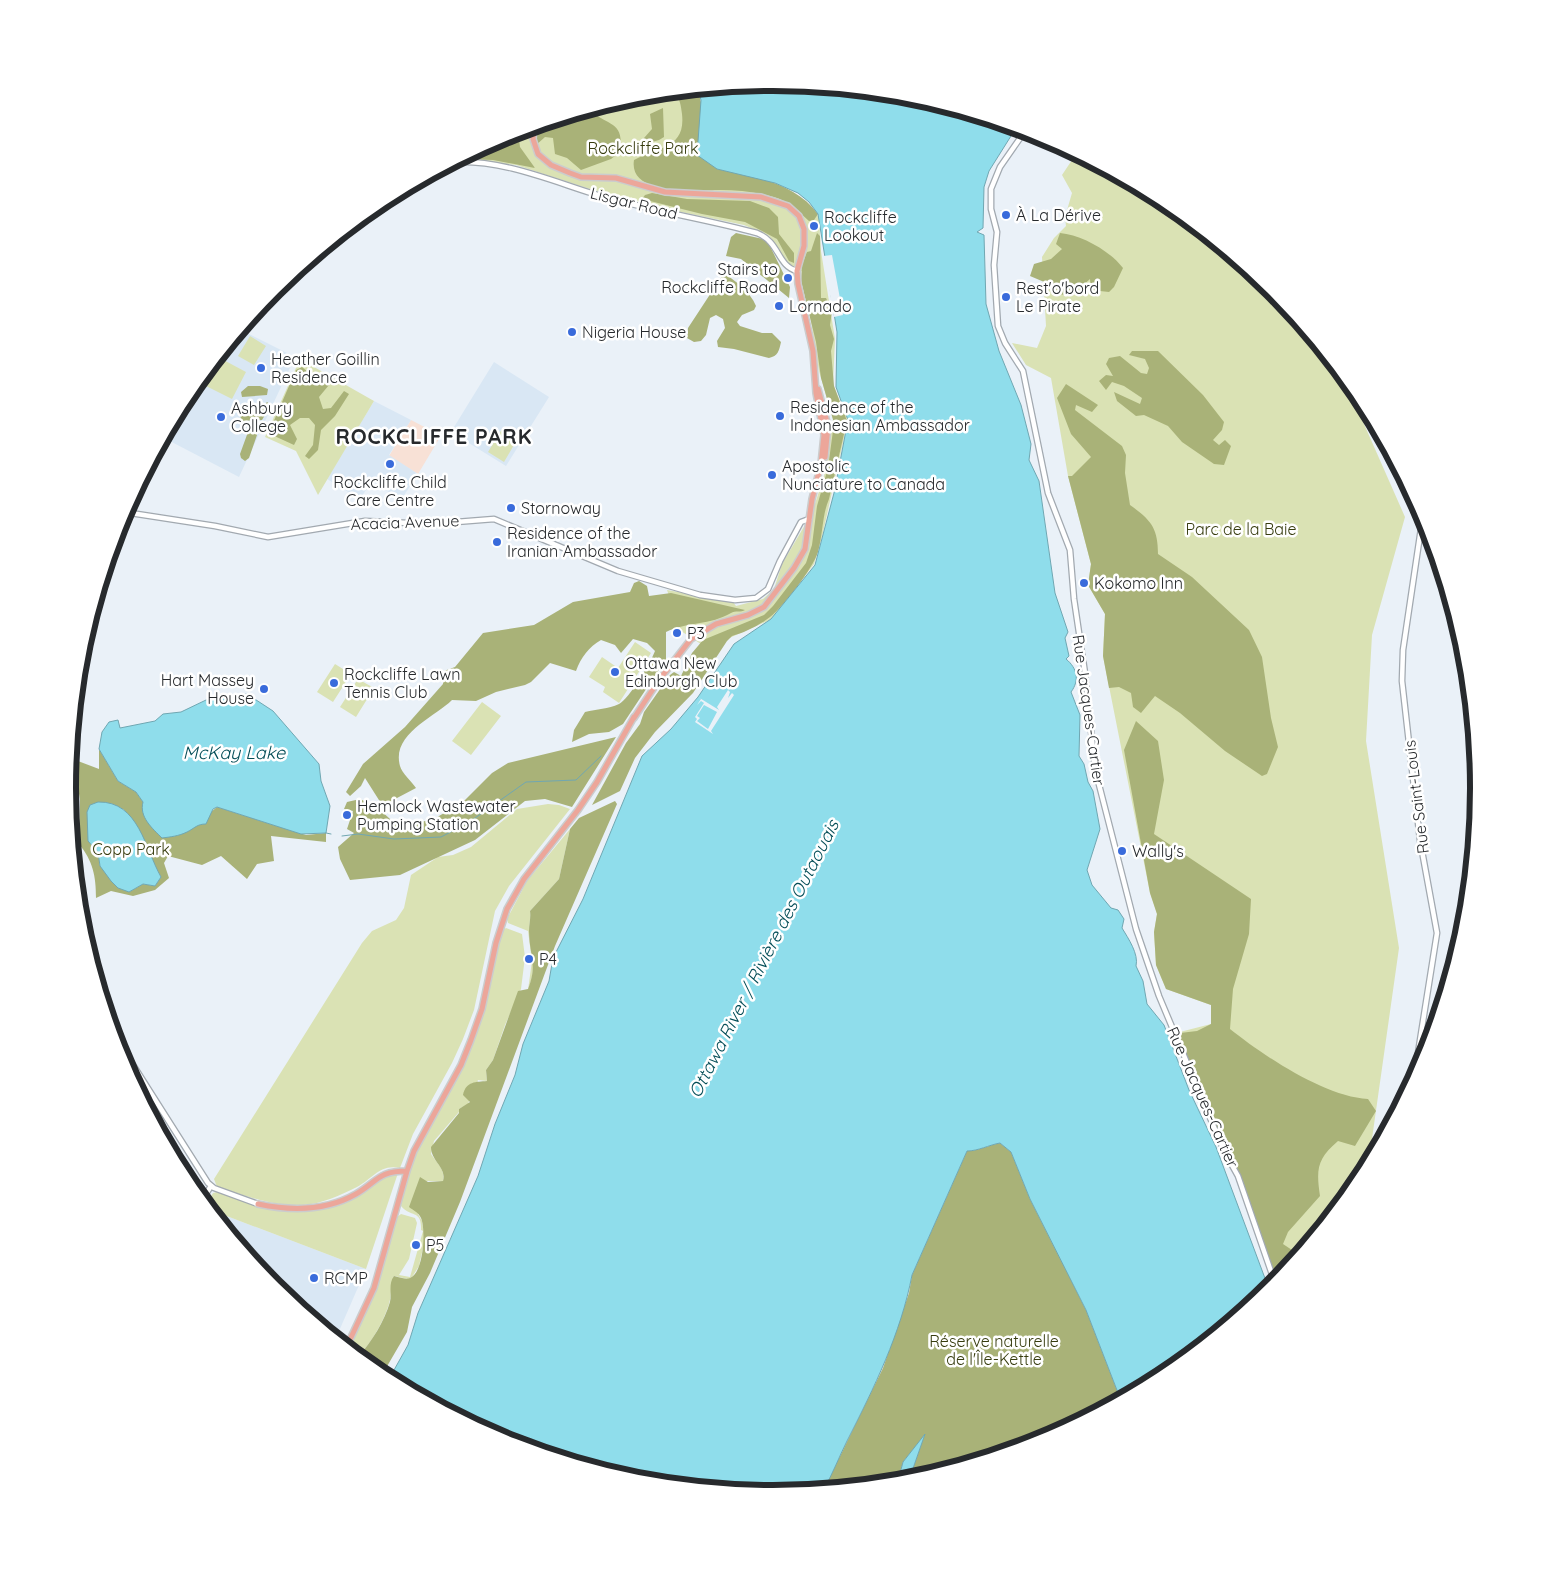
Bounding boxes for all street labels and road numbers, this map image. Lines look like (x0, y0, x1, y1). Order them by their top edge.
street label: Lisgar Road (588, 182, 680, 224)
street label: Acacia Avenue (350, 510, 460, 534)
street label: Rue Jacques-Cartier (1069, 633, 1109, 787)
street label: Rue Saint-Louis (1399, 739, 1433, 855)
street label: Rue Jacques-Cartier (1163, 1023, 1243, 1171)

